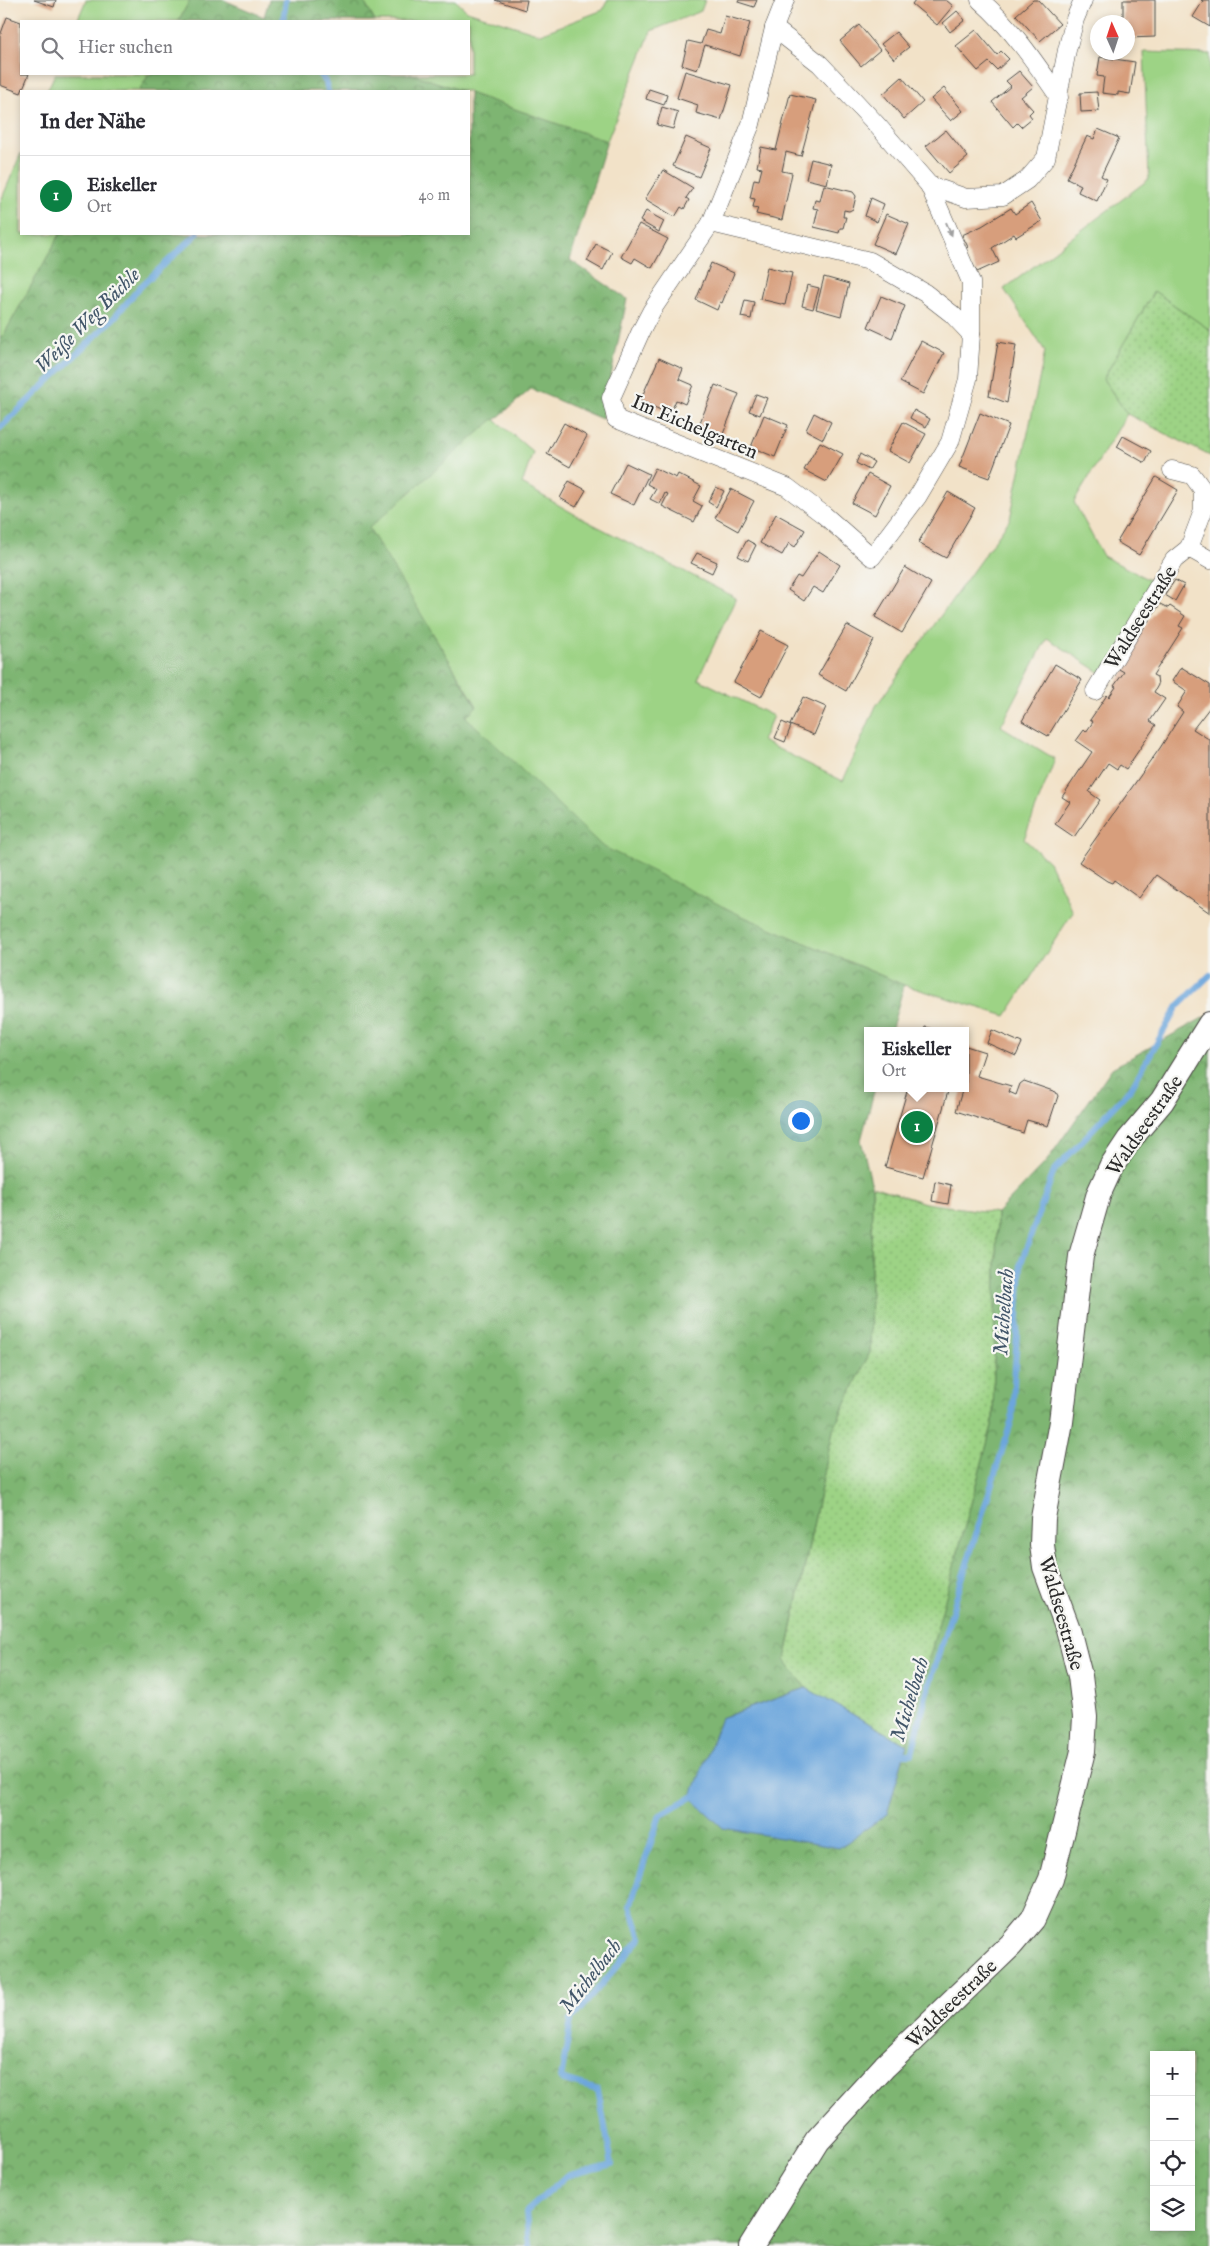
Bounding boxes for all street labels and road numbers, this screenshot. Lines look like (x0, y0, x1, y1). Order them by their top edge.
street label: Im Eichelgarten (627, 390, 762, 465)
street label: Waldseestraße (1100, 561, 1183, 674)
street label: Waldseestraße (1101, 1071, 1189, 1181)
street label: Waldseestraße (1032, 1554, 1089, 1673)
street label: Waldseestraße (901, 1954, 1003, 2054)

